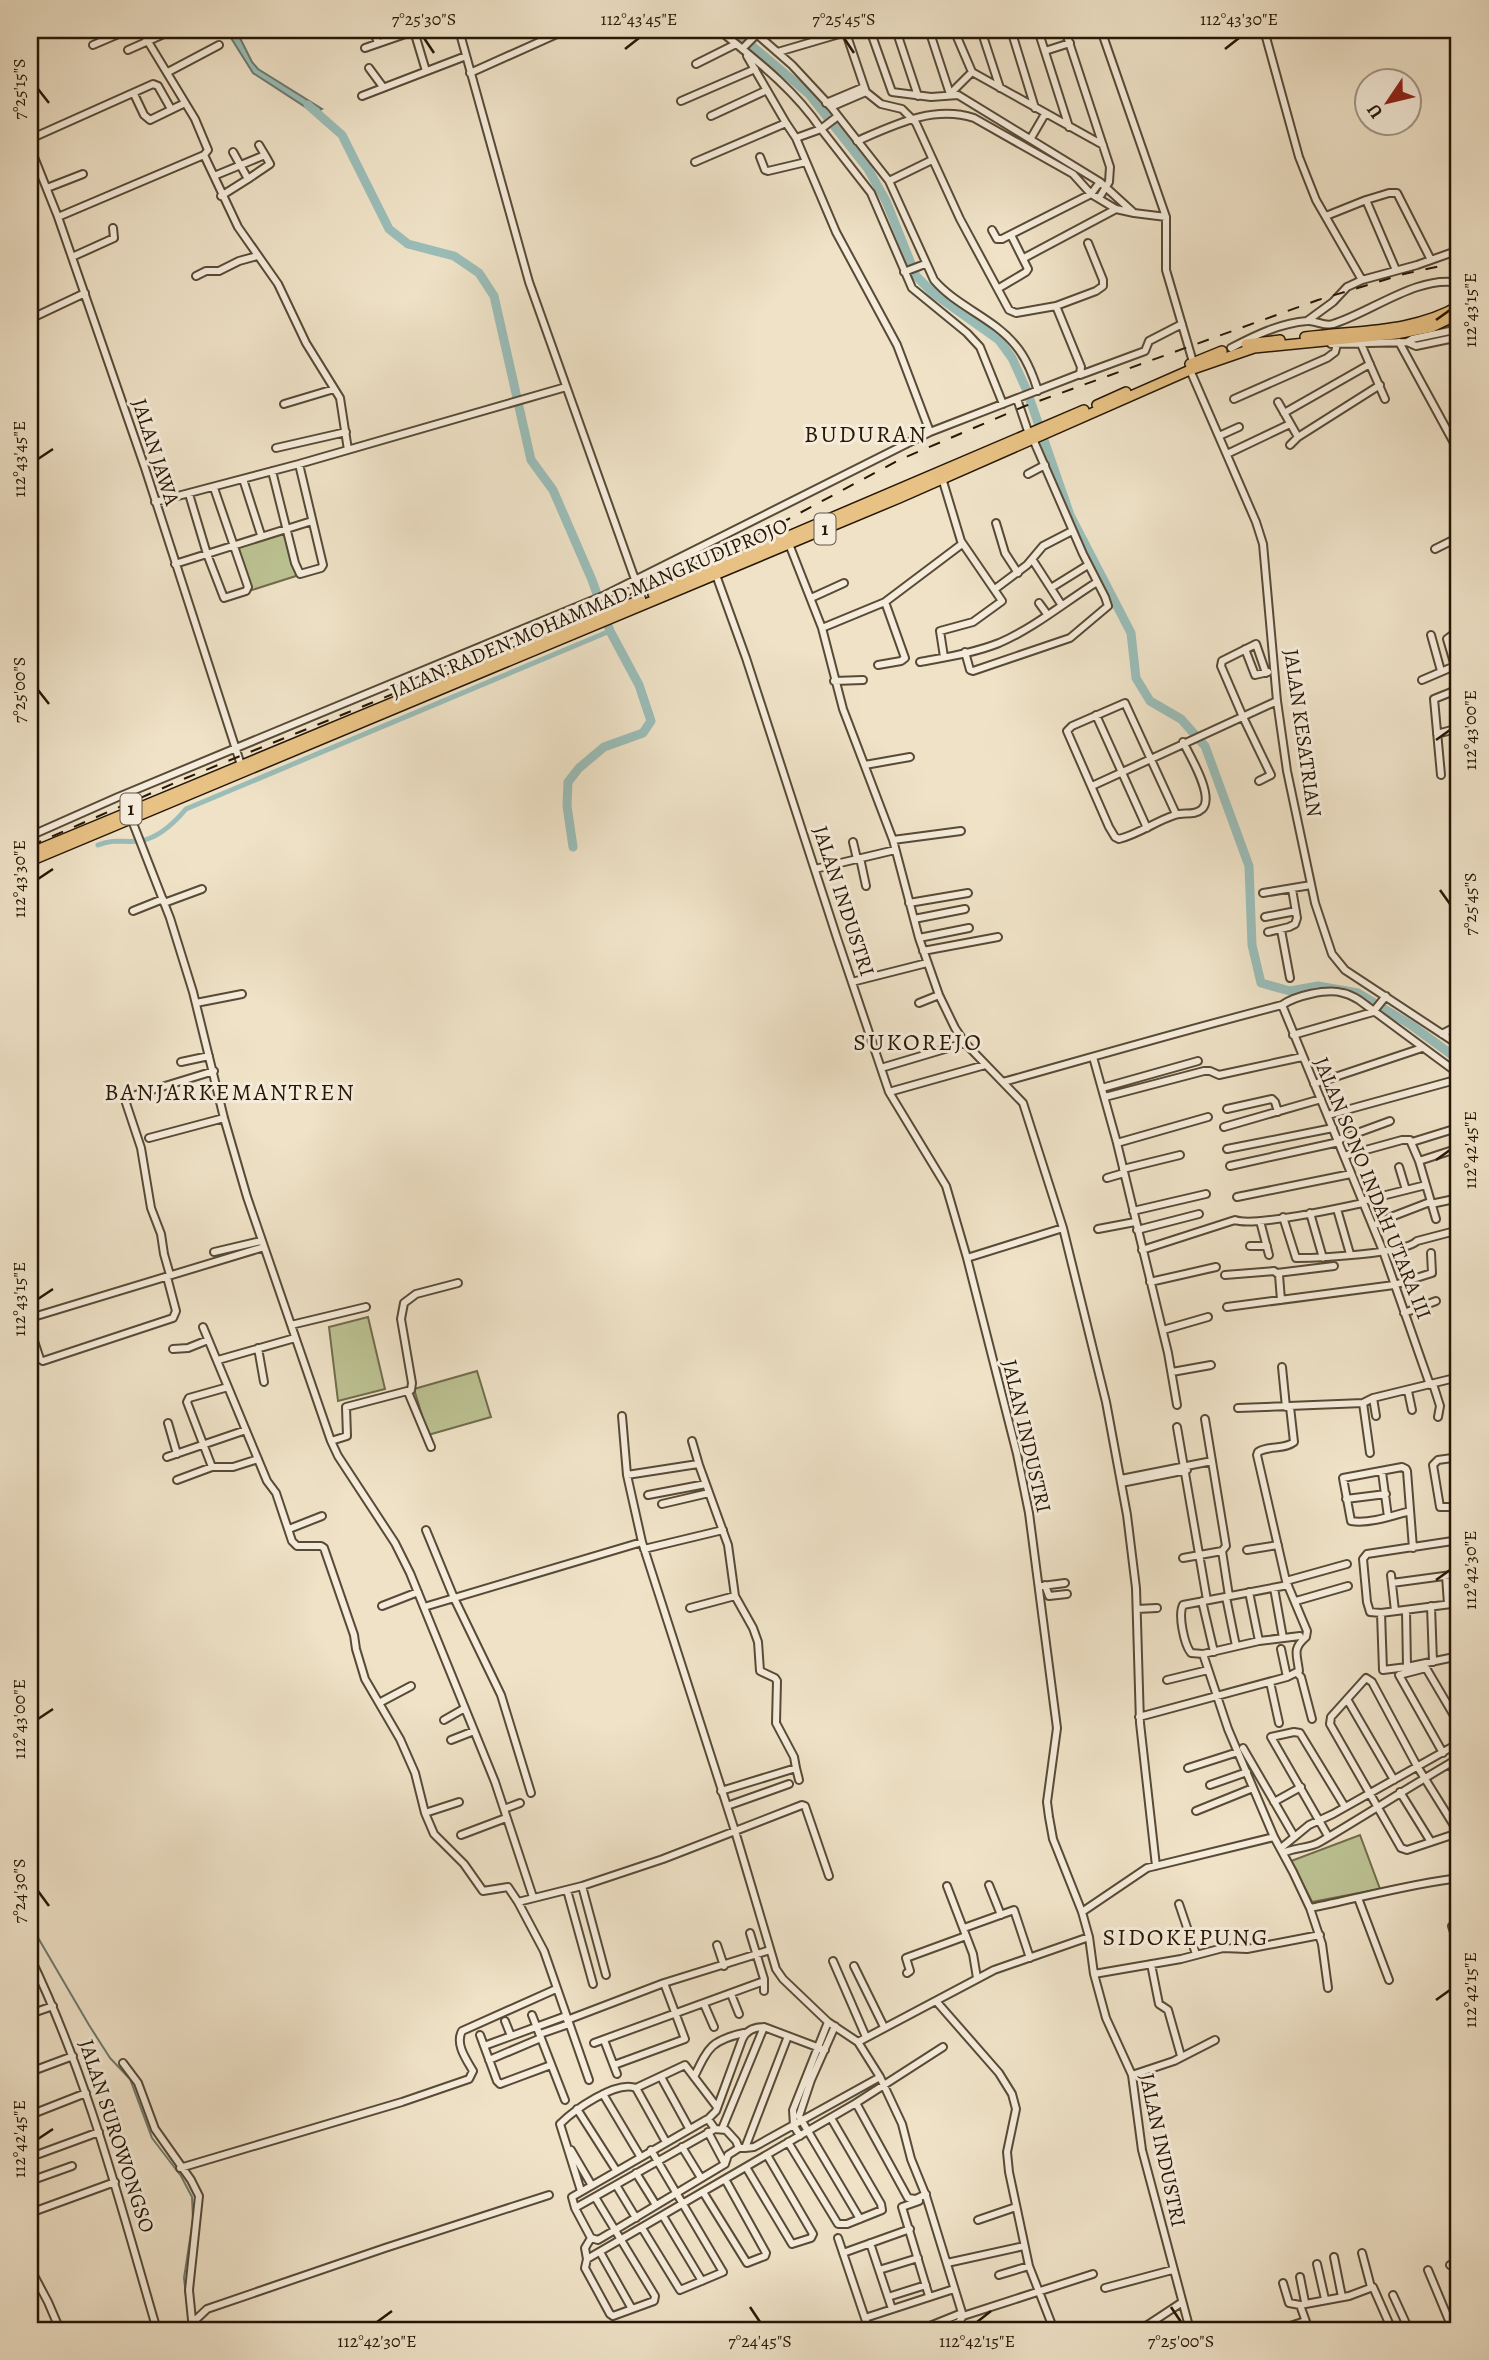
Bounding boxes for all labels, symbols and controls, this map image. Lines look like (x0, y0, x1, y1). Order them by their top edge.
text: 7°25'30"S (392, 7, 456, 31)
text: 112°43'45"E (600, 7, 678, 31)
text: 7°25'45"S (812, 7, 876, 31)
text: 112°43'30"E (1200, 7, 1278, 31)
text: 7°25'15"S (7, 58, 31, 120)
north arrow (1352, 66, 1422, 136)
text: U (1360, 98, 1389, 124)
text: 112°43'15"E (1458, 272, 1482, 348)
street label: JALAN JAWA (126, 395, 187, 510)
district label: BUDURAN (804, 418, 928, 450)
text: 112°43'45"E (7, 420, 31, 498)
street label: JALAN RADEN MOHAMMAD MANGKUDIPROJO (386, 511, 792, 705)
road number: 1 (814, 514, 836, 544)
street label: JALAN KESATRIAN (1277, 647, 1329, 819)
text: 7°25'00"S (7, 657, 31, 723)
text: 112°43'00"E (1458, 690, 1482, 770)
road number: 1 (120, 794, 142, 824)
street label: JALAN INDUSTRI (807, 822, 881, 980)
text: 112°43'30"E (7, 840, 31, 918)
text: 7°25'45"S (1458, 872, 1482, 936)
district label: SUKOREJO (853, 1026, 983, 1058)
street label: JALAN SONO INDAH UTARA III (1308, 1053, 1438, 1323)
district label: BANJARKEMANTREN (104, 1076, 356, 1108)
text: 112°42'45"E (1458, 1111, 1482, 1189)
text: 112°43'15"E (7, 1261, 31, 1337)
street label: JALAN INDUSTRI (996, 1357, 1058, 1515)
text: 112°42'30"E (1458, 1530, 1482, 1610)
text: 112°43'00"E (7, 1679, 31, 1759)
text: 7°24'30"S (7, 1859, 31, 1923)
district label: SIDOKEPUNG (1103, 1921, 1269, 1953)
text: 112°42'15"E (1458, 1952, 1482, 2028)
street label: JALAN SUROWONGSO (73, 2036, 161, 2236)
street label: JALAN INDUSTRI (1133, 2071, 1193, 2229)
text: 112°42'45"E (7, 2100, 31, 2178)
text: 112°42'30"E (337, 2329, 417, 2353)
text: 7°24'45"S (728, 2329, 792, 2353)
text: 112°42'15"E (939, 2329, 1015, 2353)
text: 7°25'00"S (1148, 2329, 1214, 2353)

